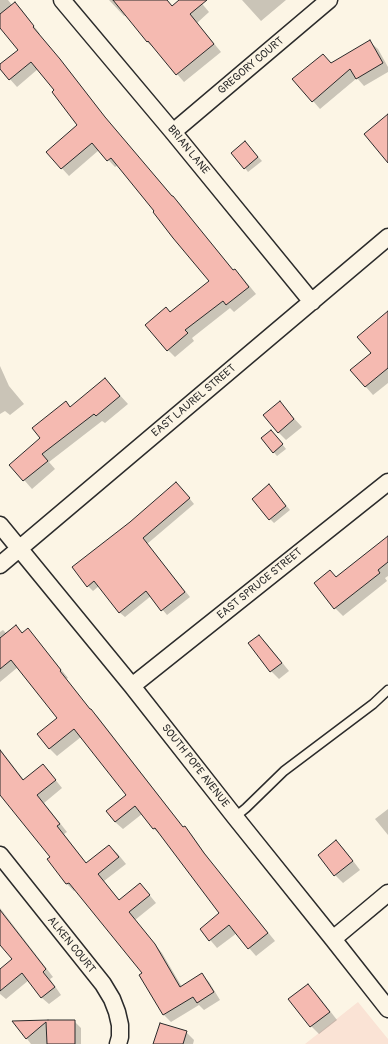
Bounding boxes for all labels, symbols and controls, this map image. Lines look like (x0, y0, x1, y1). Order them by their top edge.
street label: GREGORY COURT (215, 35, 287, 97)
street label: BRIAN LANE (164, 123, 212, 177)
street label: EAST LAUREL STREET (149, 362, 239, 440)
street label: EAST SPRUCE STREET (215, 546, 305, 622)
street label: SOUTH POPE AVENUE (158, 722, 232, 810)
street label: ALKEN COURT (44, 914, 98, 976)

